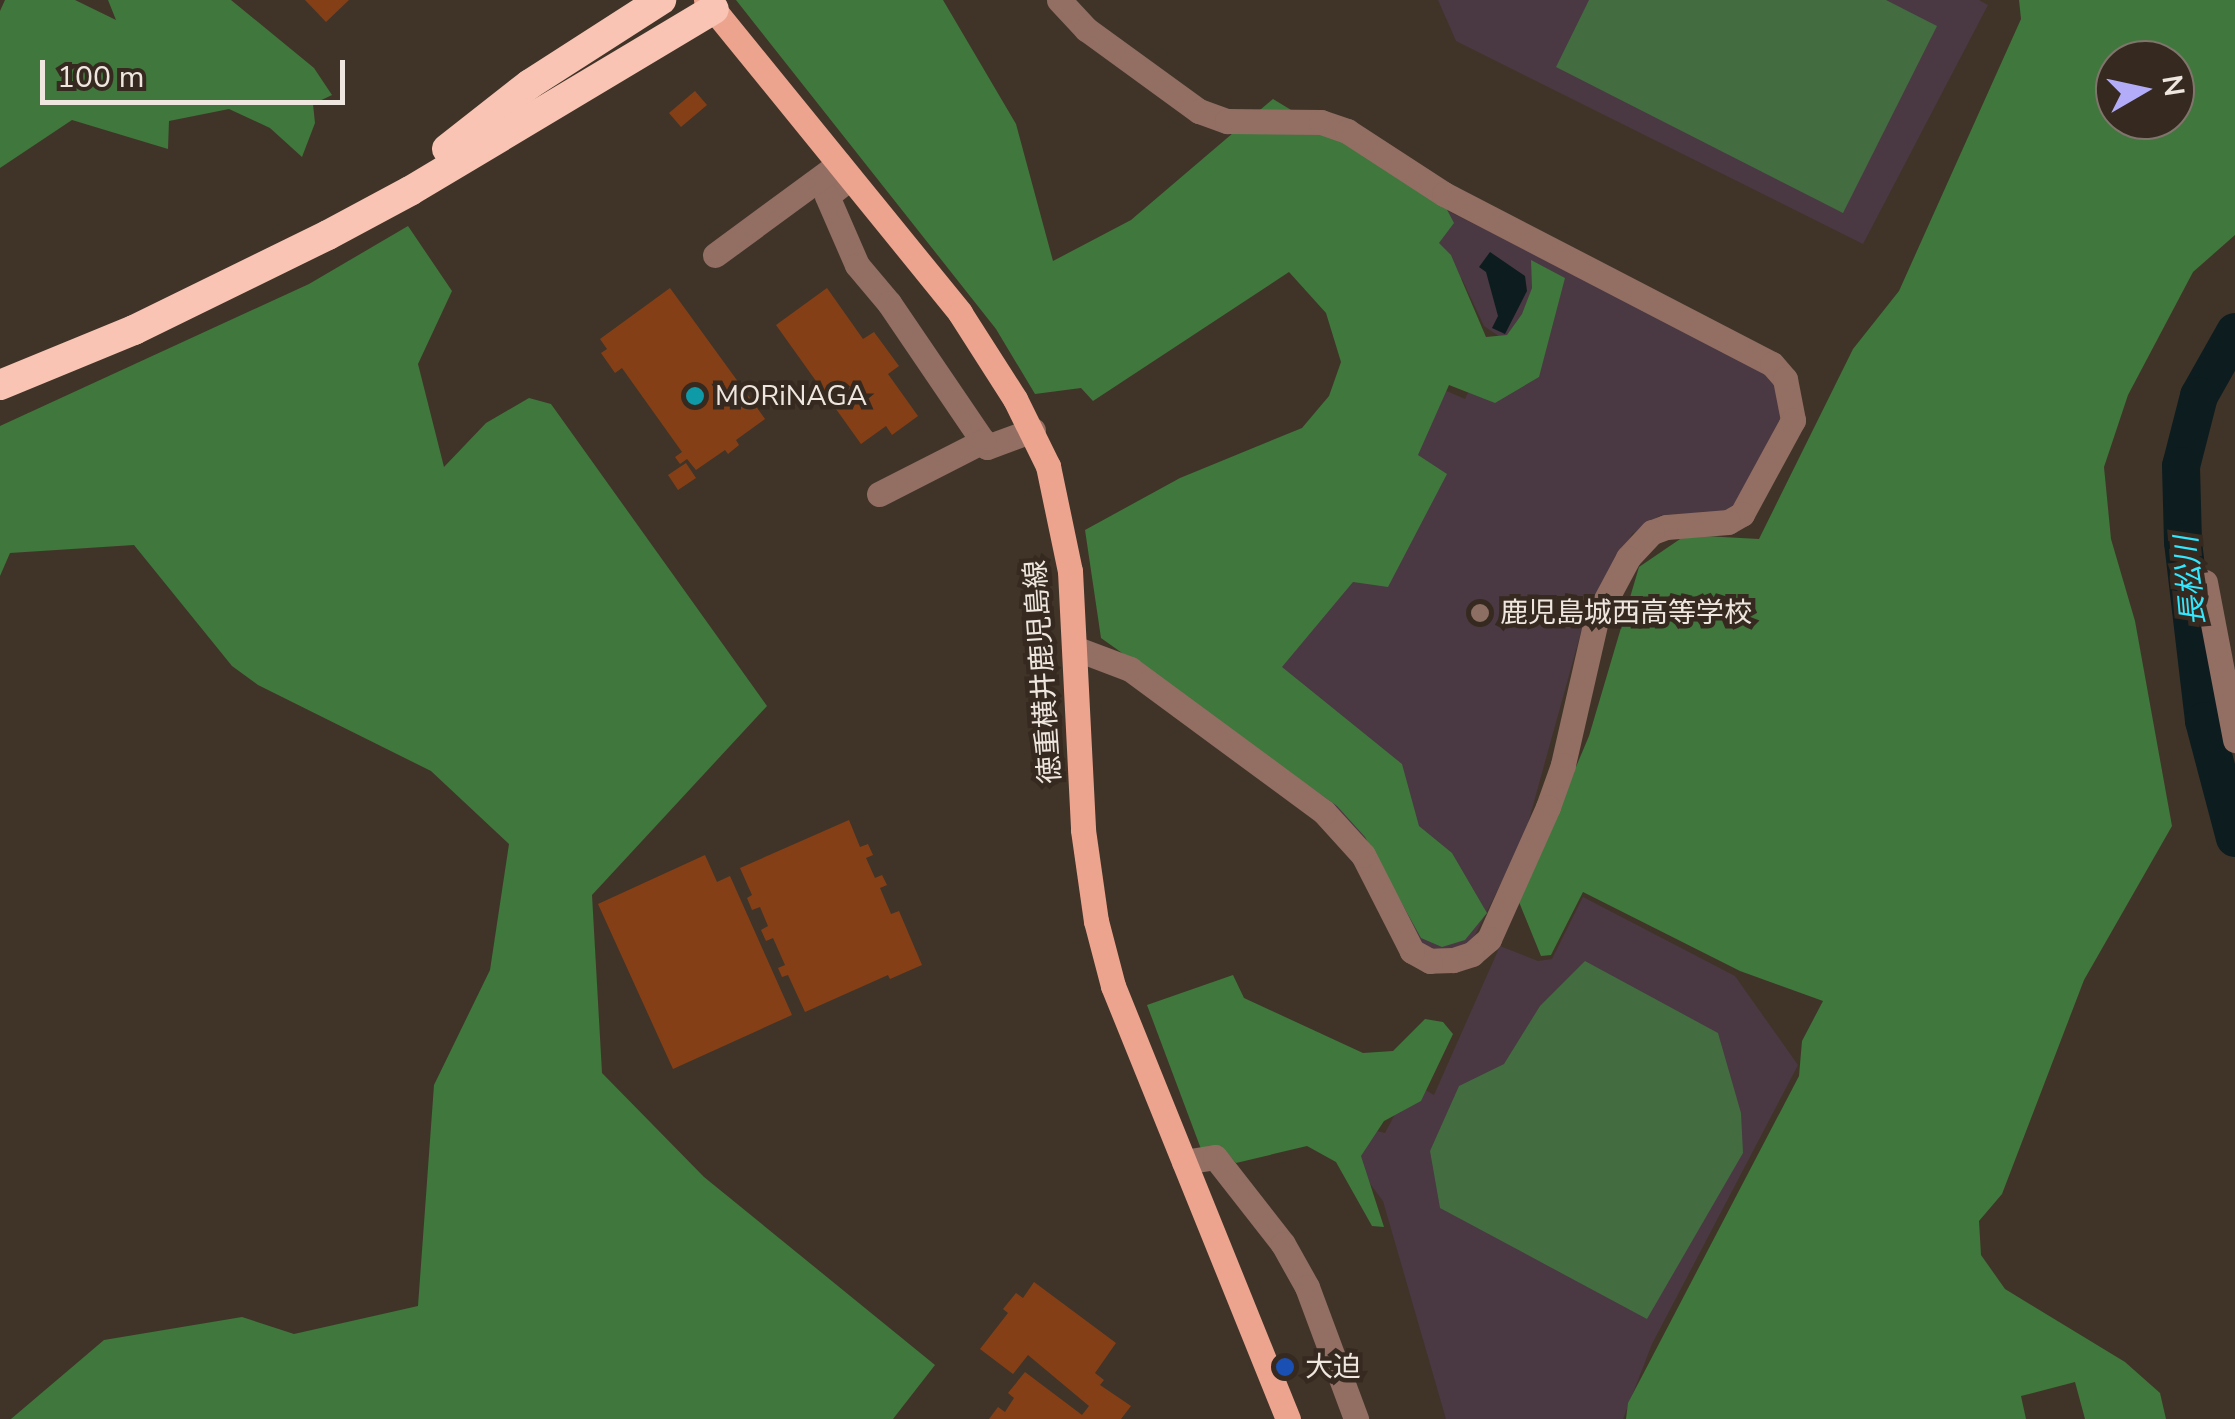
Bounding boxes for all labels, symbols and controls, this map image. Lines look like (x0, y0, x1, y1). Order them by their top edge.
scale bar (45, 40, 350, 102)
north arrow (2095, 40, 2195, 140)
text: 100 m (57, 57, 144, 98)
text: N (2152, 72, 2193, 99)
place label: MORiNAGA (715, 379, 867, 413)
marker: MORiNAGA (684, 385, 706, 407)
water label: 長松川 (2169, 535, 2213, 627)
street label: 徳重横井鹿児島線 (1018, 559, 1068, 785)
place label: 鹿児島城西高等学校 (1500, 596, 1752, 630)
marker: 鹿児島城西高等学校 (1469, 602, 1491, 624)
place label: 大迫 (1305, 1350, 1361, 1384)
marker: 大迫 (1274, 1356, 1296, 1378)

